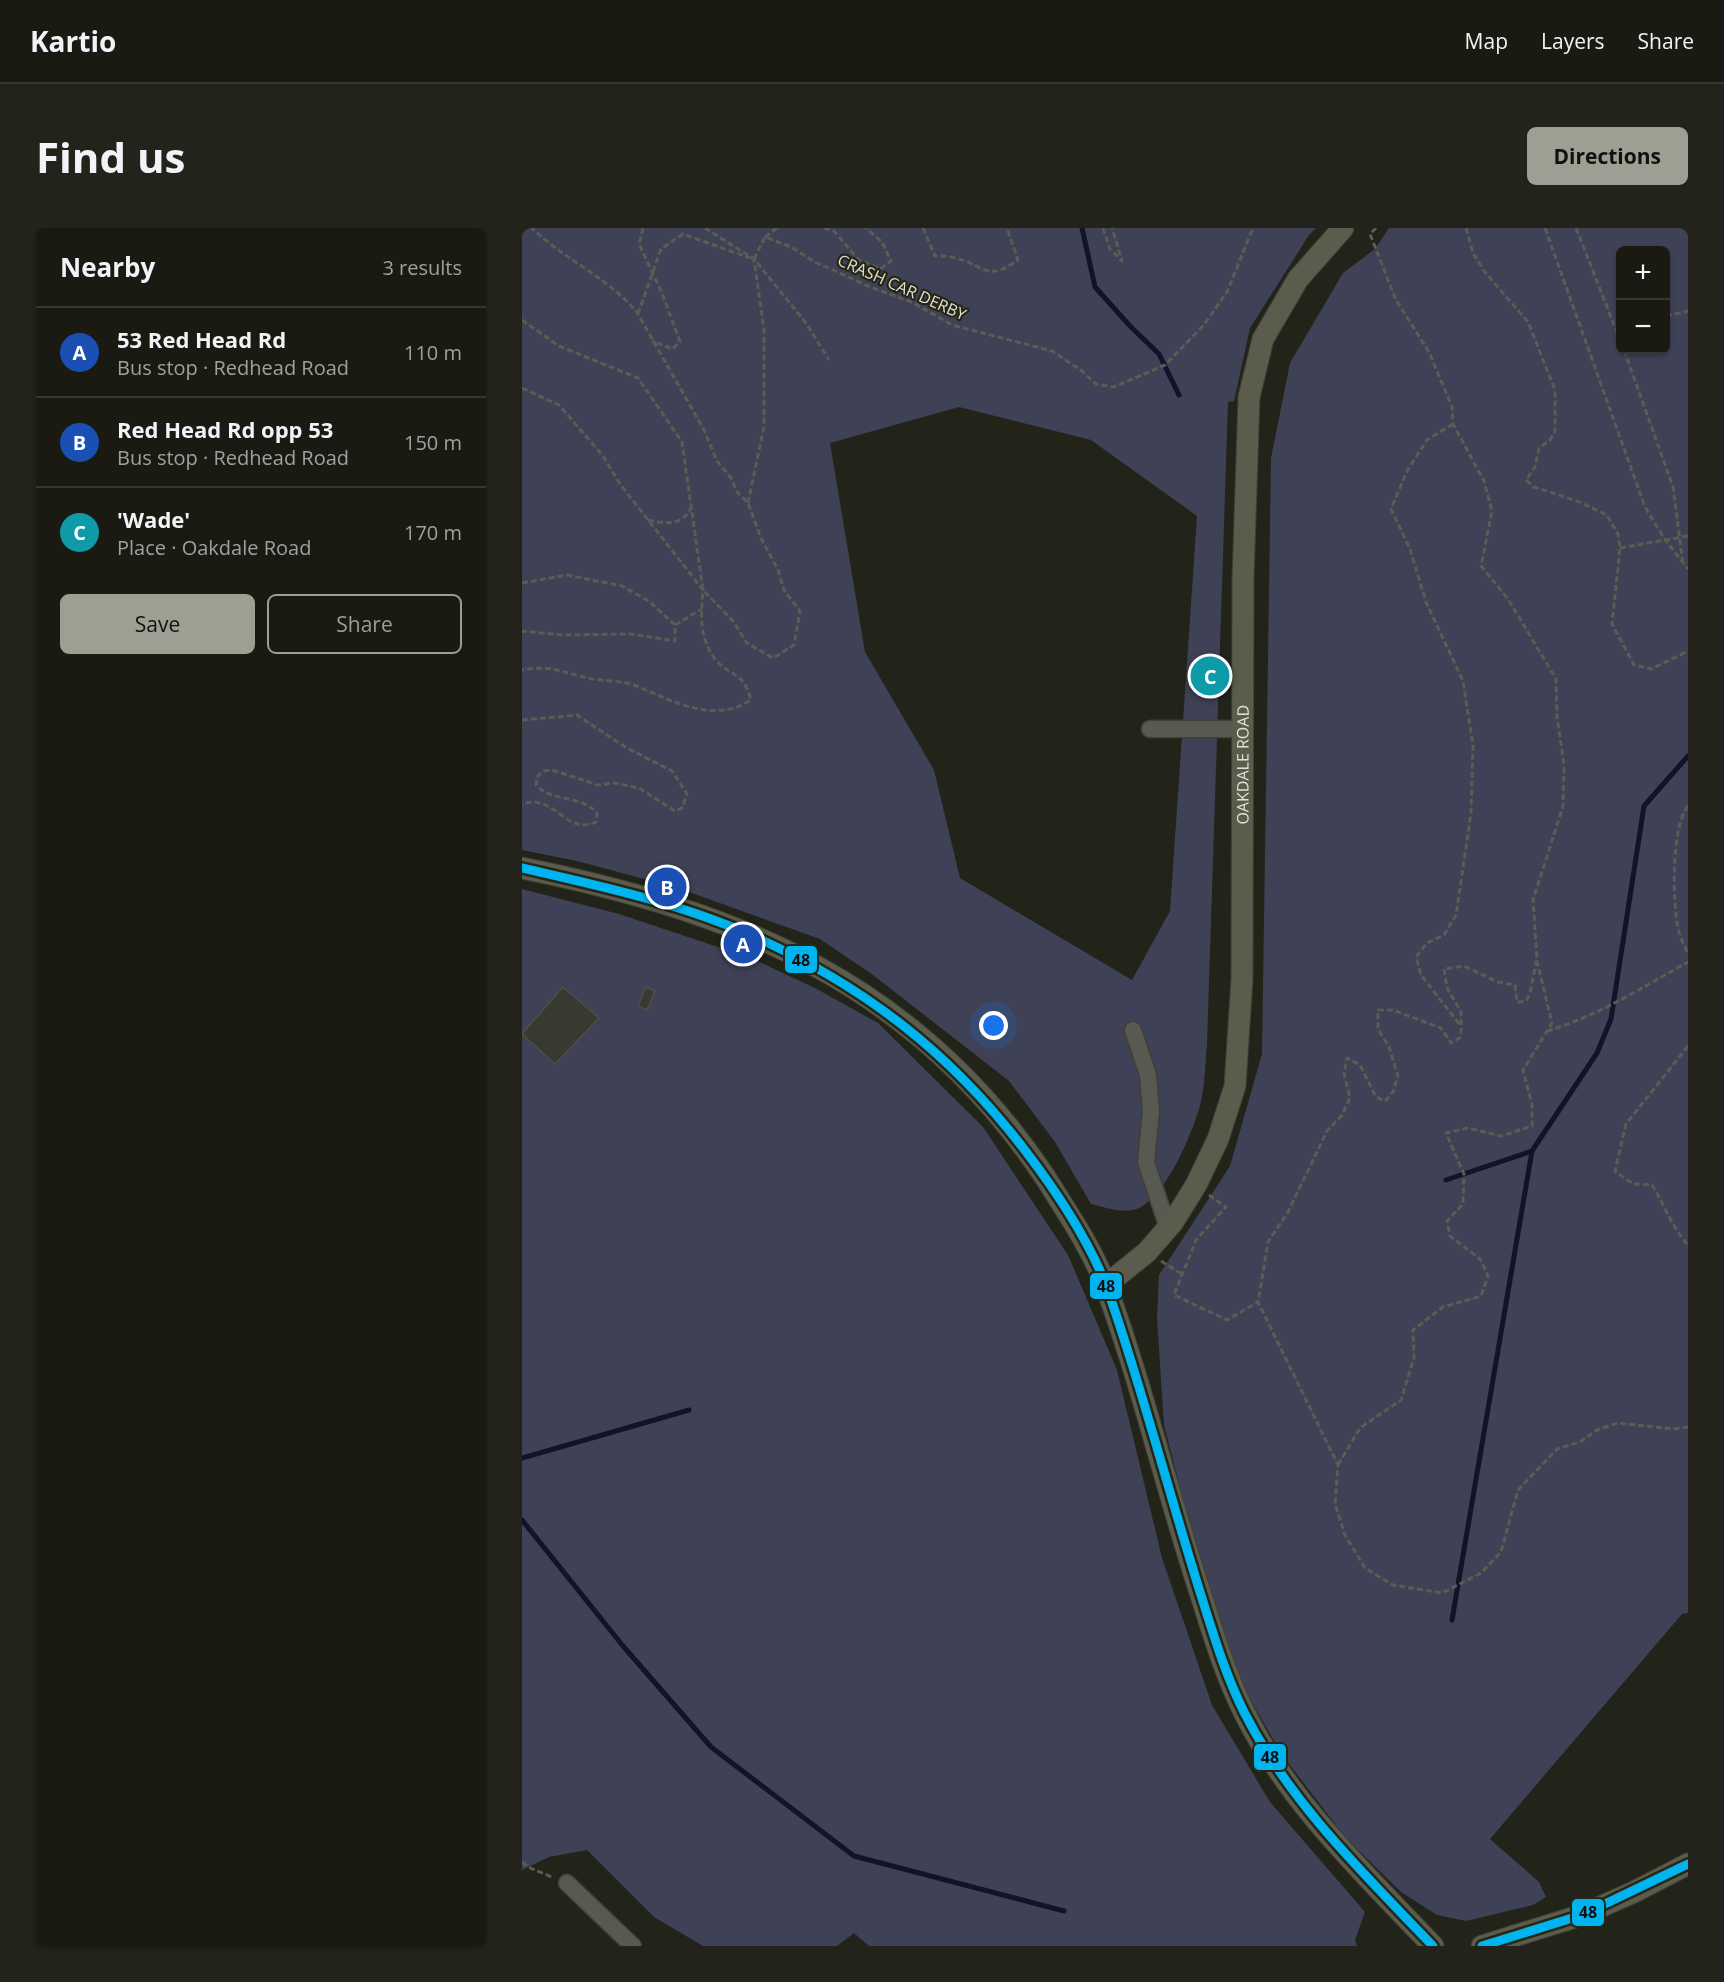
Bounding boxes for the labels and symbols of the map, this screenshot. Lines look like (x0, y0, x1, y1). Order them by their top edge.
street label: CRASH CAR DERBY (834, 249, 970, 325)
pin: C (1190, 654, 1230, 698)
street label: OAKDALE ROAD (1231, 705, 1254, 825)
pin: B (648, 864, 686, 910)
pin: A (724, 922, 762, 966)
line badge: 48 (784, 945, 818, 974)
text: 48 (792, 949, 810, 971)
your location (979, 1011, 1008, 1040)
line badge: 48 (1089, 1272, 1123, 1300)
text: 48 (1097, 1275, 1115, 1297)
line badge: 48 (1253, 1743, 1287, 1771)
text: 48 (1261, 1746, 1279, 1768)
line badge: 48 (1571, 1898, 1605, 1927)
text: 48 (1579, 1901, 1597, 1923)

